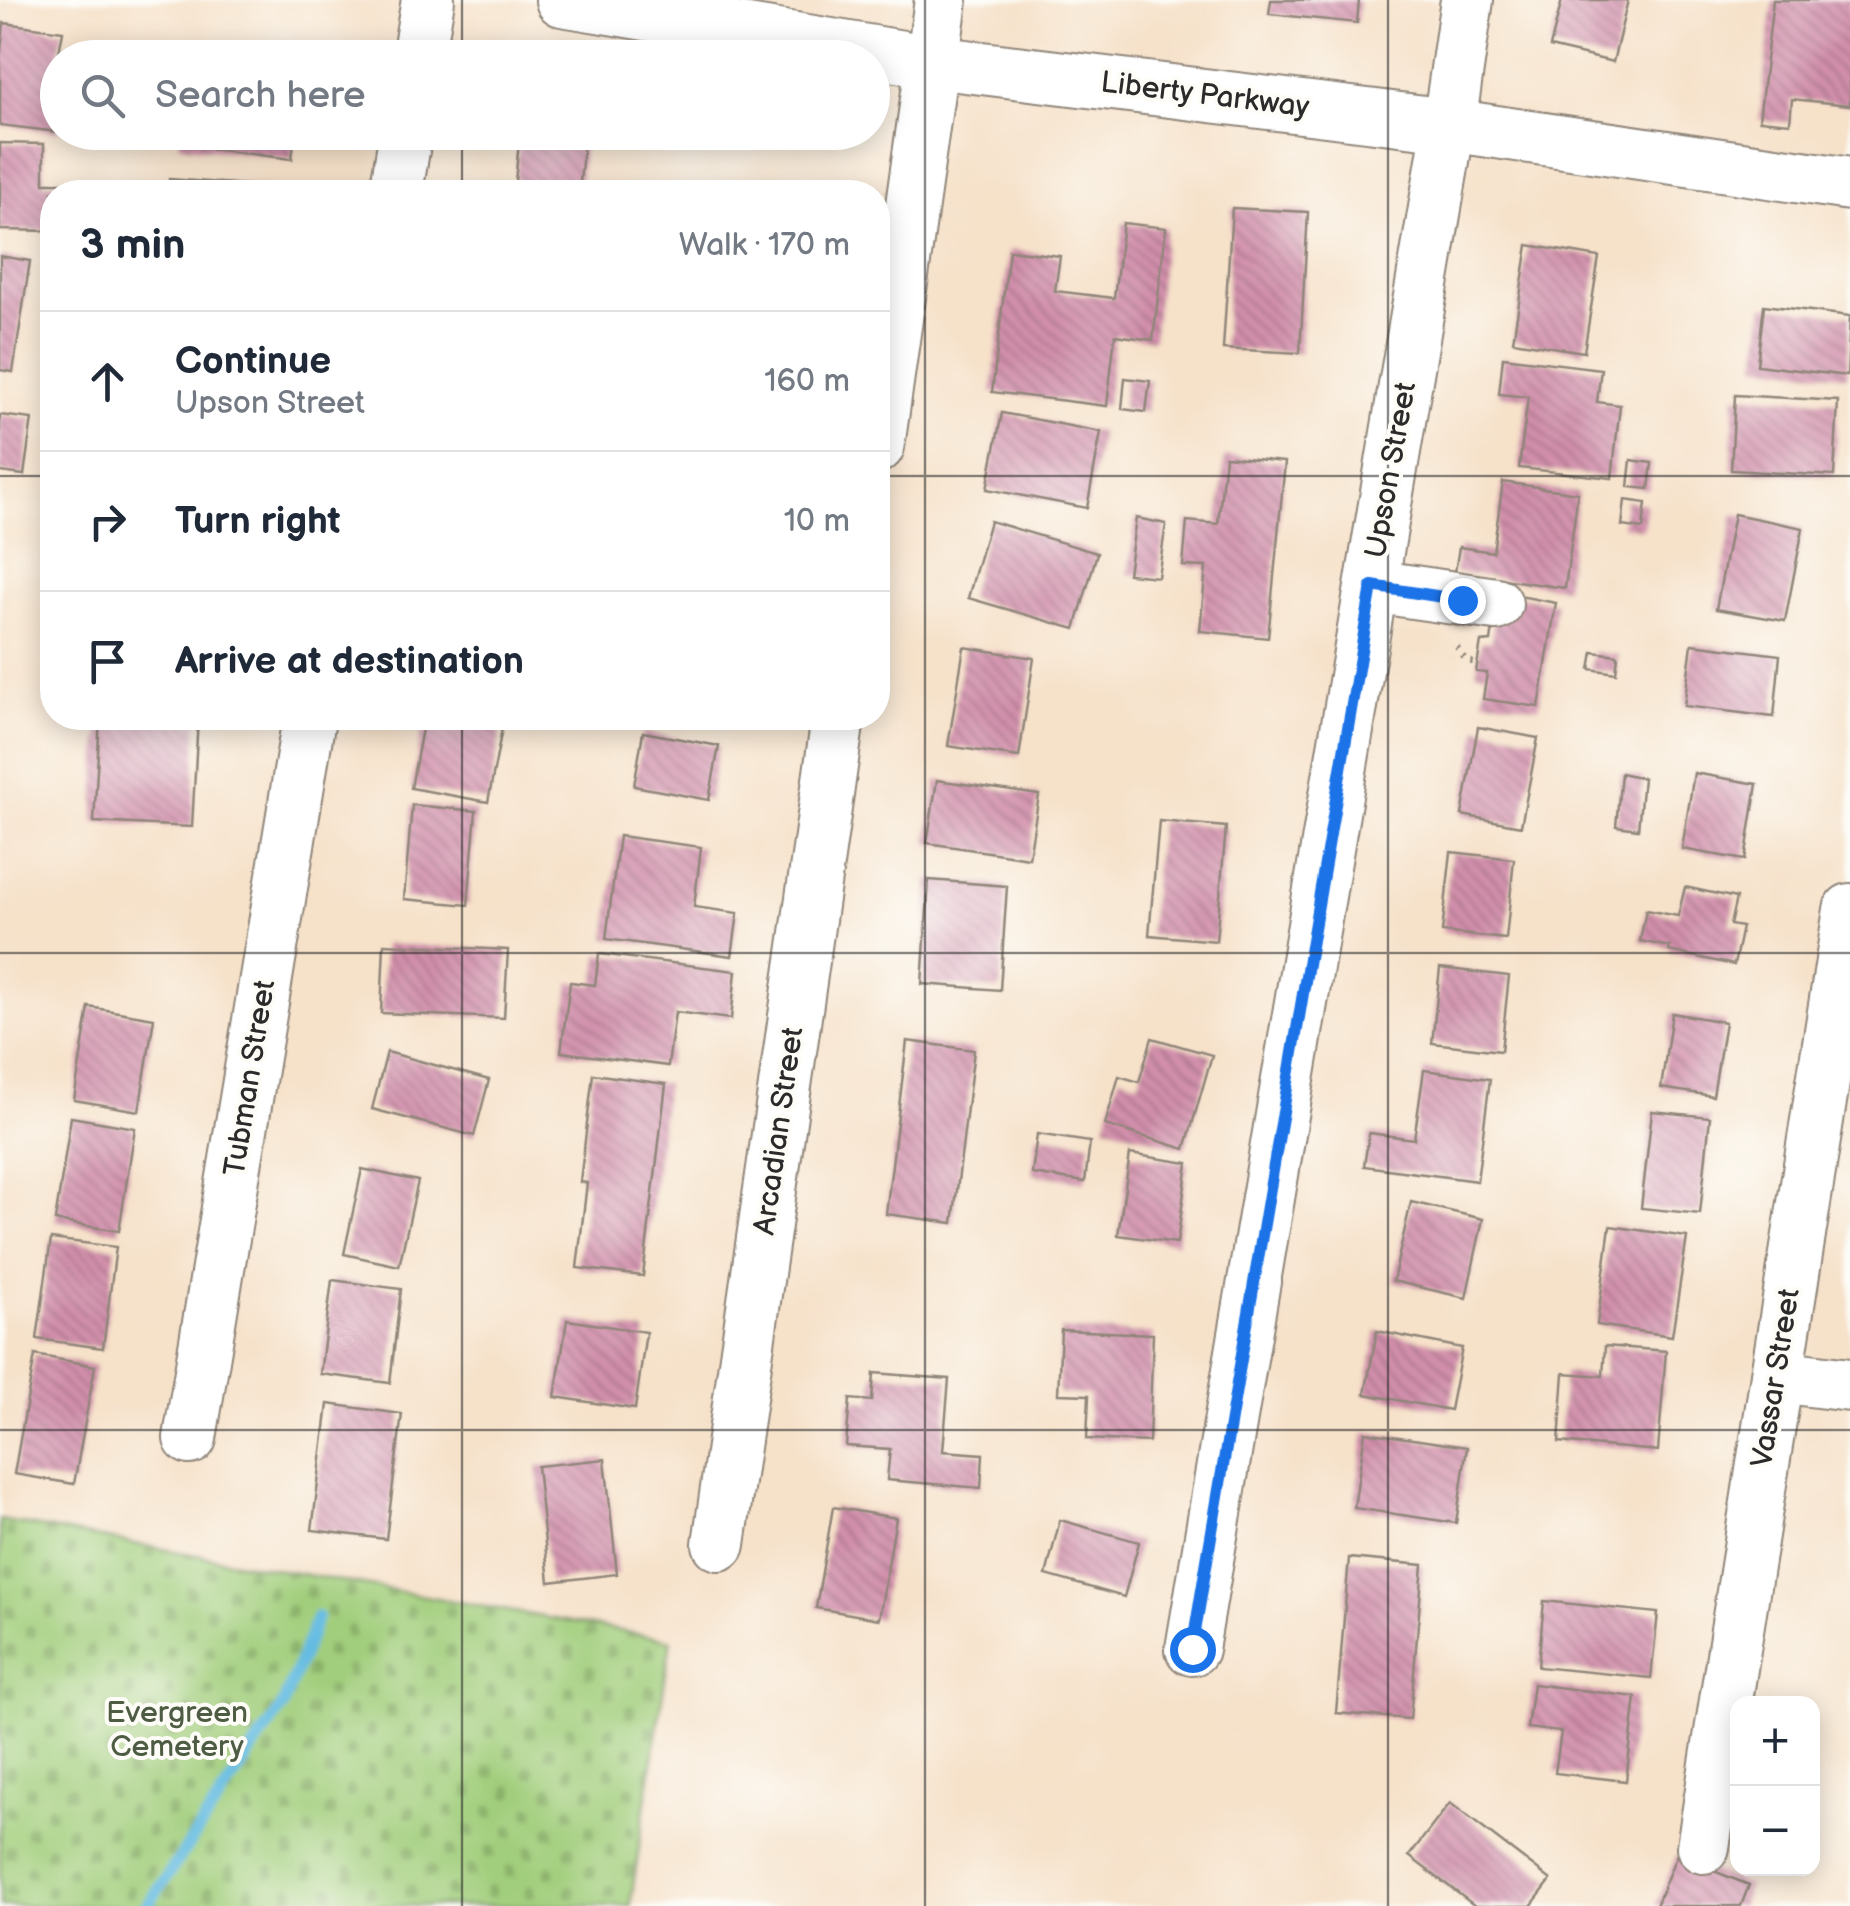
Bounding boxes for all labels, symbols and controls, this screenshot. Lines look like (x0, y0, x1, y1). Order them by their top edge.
search box (40, 40, 890, 150)
street label: Liberty Parkway (1099, 64, 1312, 126)
icon: search (75, 68, 130, 123)
text: Search here (155, 73, 366, 118)
text: 3 min (80, 220, 185, 271)
text: Walk · 170 m (679, 226, 850, 265)
text: Continue (175, 339, 331, 384)
icon: ahead (80, 354, 135, 409)
text: 160 m (764, 362, 850, 401)
street label: Upson Street (1358, 379, 1424, 561)
text: Upson Street (175, 384, 365, 423)
icon: right (80, 494, 135, 549)
text: Turn right (175, 499, 340, 544)
text: 10 m (784, 502, 850, 541)
route end (1440, 578, 1486, 624)
icon: arrive (80, 634, 135, 689)
text: Arrive at destination (175, 639, 524, 684)
street label: Tubman Street (217, 977, 283, 1179)
street label: Arcadian Street (747, 1025, 811, 1237)
street label: Vassar Street (1744, 1286, 1808, 1470)
route start (1170, 1627, 1216, 1673)
park label: Evergreen Cemetery (106, 1695, 248, 1765)
map controls (1730, 1696, 1820, 1876)
button: + (1730, 1696, 1820, 1786)
button: − (1730, 1786, 1820, 1876)

